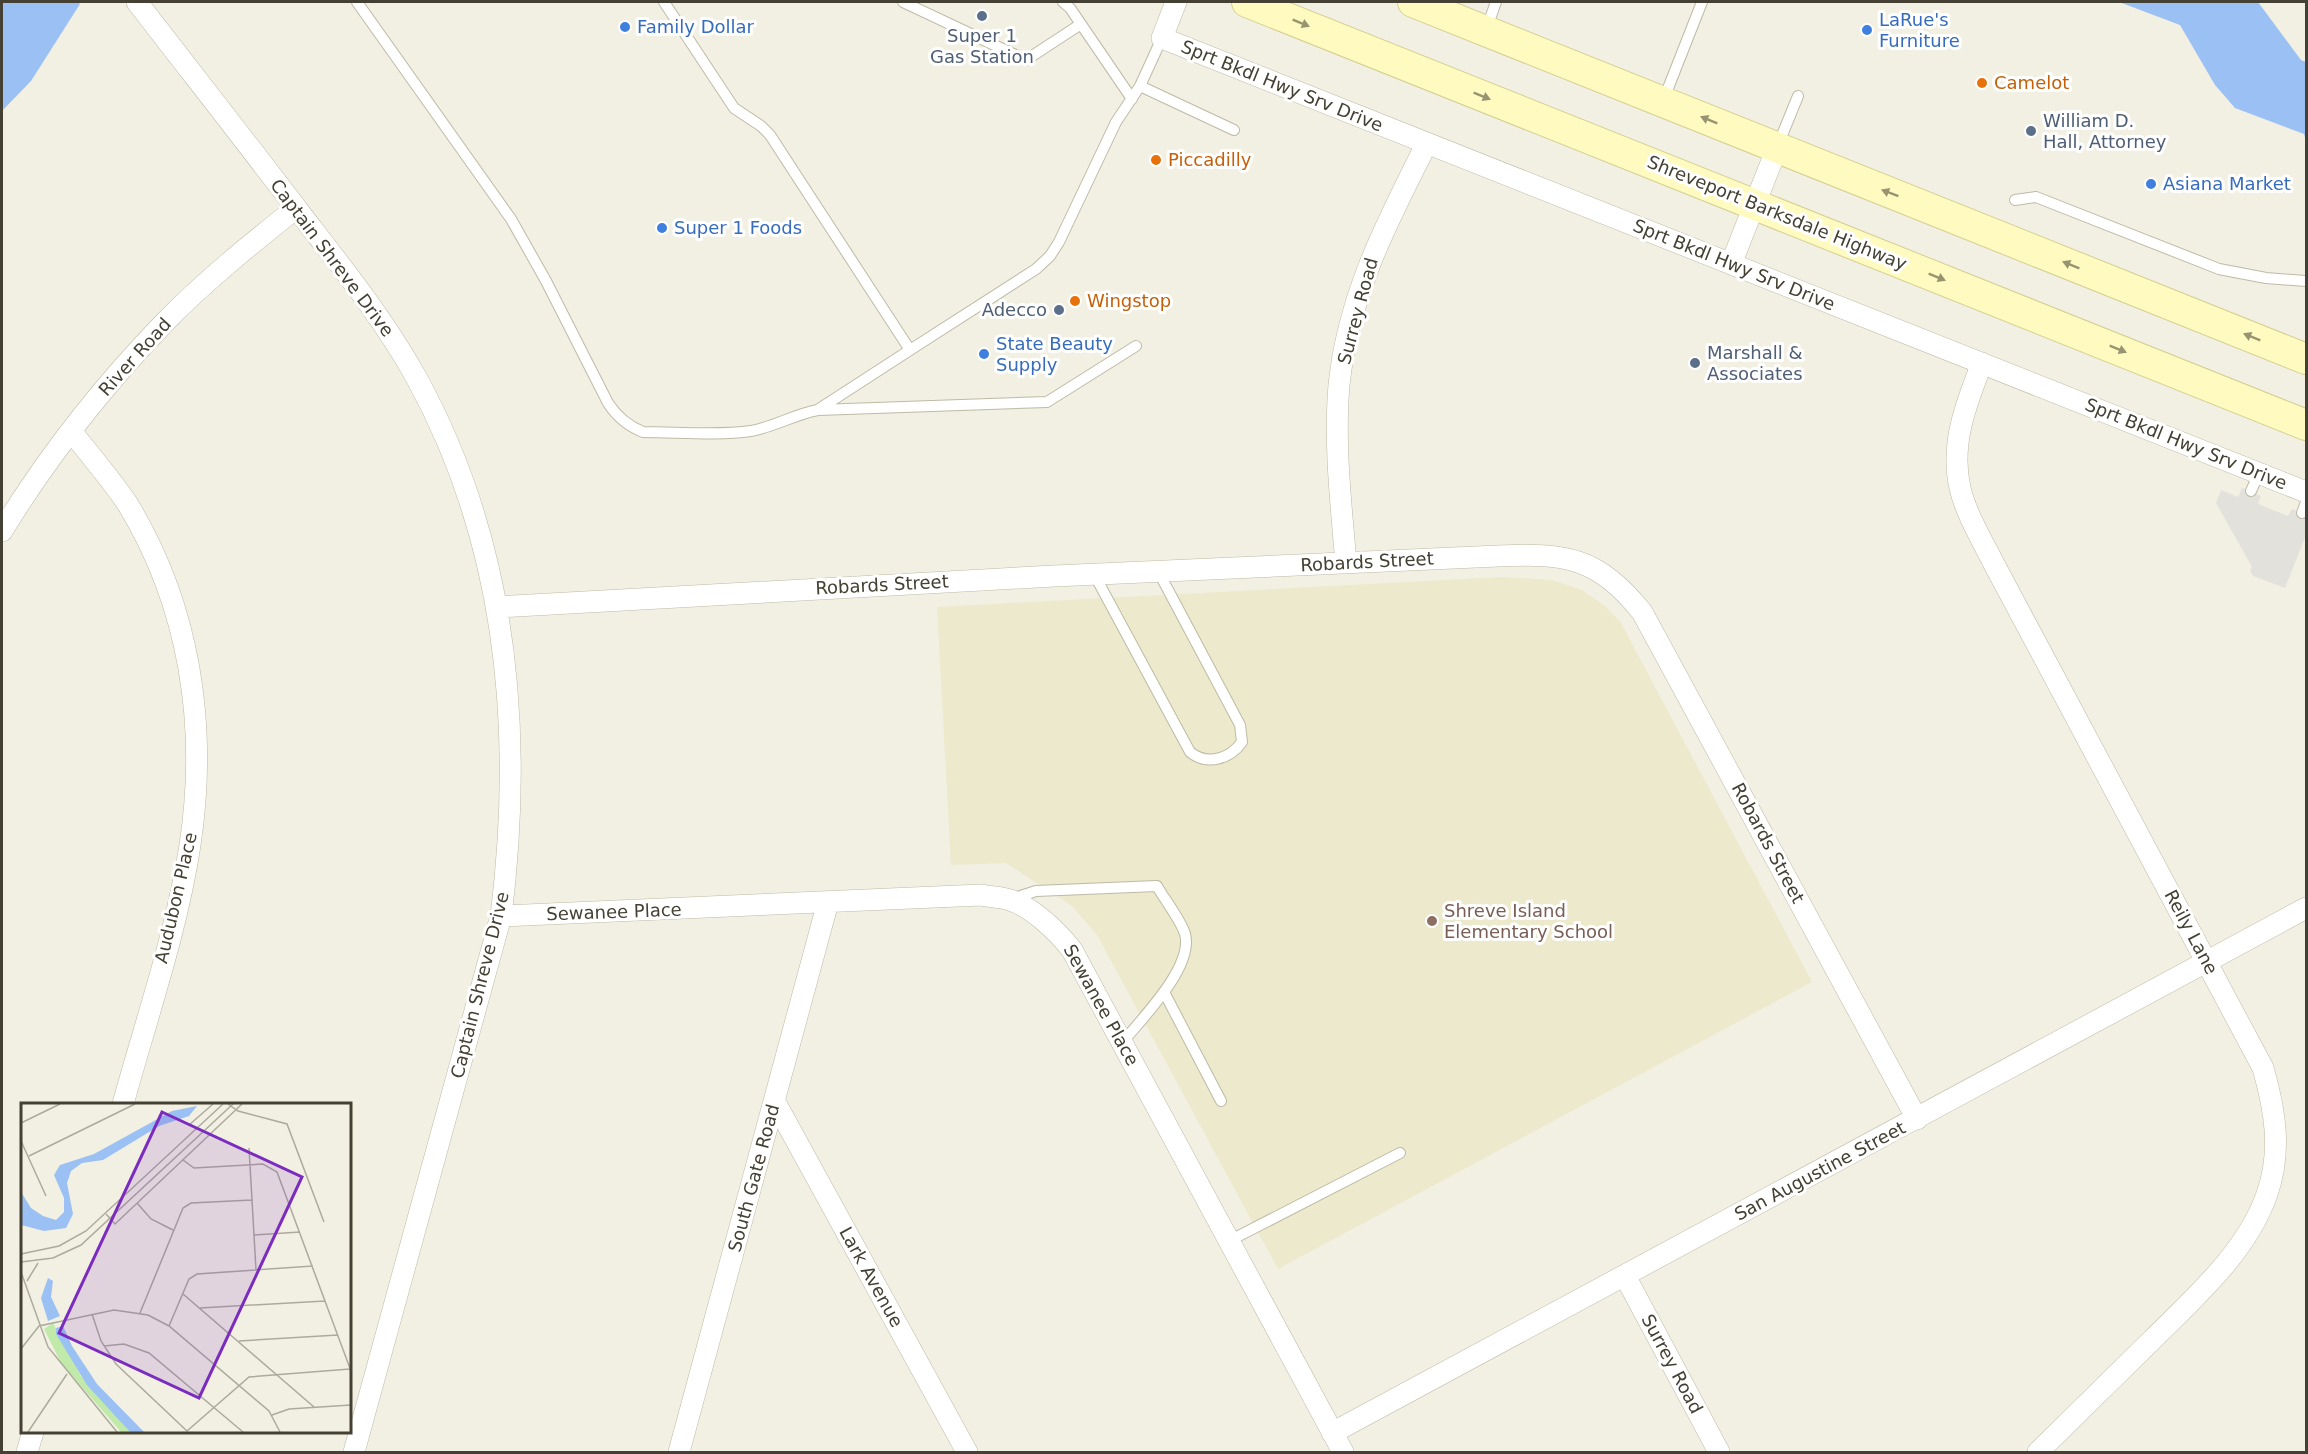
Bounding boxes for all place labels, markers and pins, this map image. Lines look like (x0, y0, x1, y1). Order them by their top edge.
marker: Super 1 Gas Station (975, 9, 989, 23)
place label: LaRue's Furniture (1879, 9, 1960, 51)
place label: Family Dollar (637, 16, 755, 37)
marker: Family Dollar (618, 20, 632, 34)
marker: LaRue's Furniture (1860, 23, 1874, 37)
place label: Super 1 Gas Station (930, 25, 1034, 67)
place label: Camelot (1994, 72, 2069, 93)
marker: Camelot (1975, 76, 1989, 90)
place label: William D. Hall, Attorney (2043, 110, 2167, 152)
marker: William D. Hall, Attorney (2024, 124, 2038, 138)
place label: Piccadilly (1168, 149, 1252, 170)
marker: Piccadilly (1149, 153, 1163, 167)
place label: Asiana Market (2163, 173, 2291, 194)
marker: Asiana Market (2144, 177, 2158, 191)
place label: Super 1 Foods (674, 217, 802, 238)
marker: Super 1 Foods (655, 221, 669, 235)
place label: Wingstop (1087, 290, 1171, 311)
marker: Wingstop (1068, 294, 1082, 308)
place label: Adecco (982, 299, 1047, 320)
marker: Adecco (1052, 303, 1066, 317)
place label: State Beauty Supply (996, 333, 1113, 375)
place label: Marshall & Associates (1707, 342, 1803, 384)
marker: State Beauty Supply (977, 347, 991, 361)
marker: Marshall & Associates (1688, 356, 1702, 370)
place label: Shreve Island Elementary School (1444, 900, 1613, 942)
marker: Shreve Island Elementary School (1425, 914, 1439, 928)

